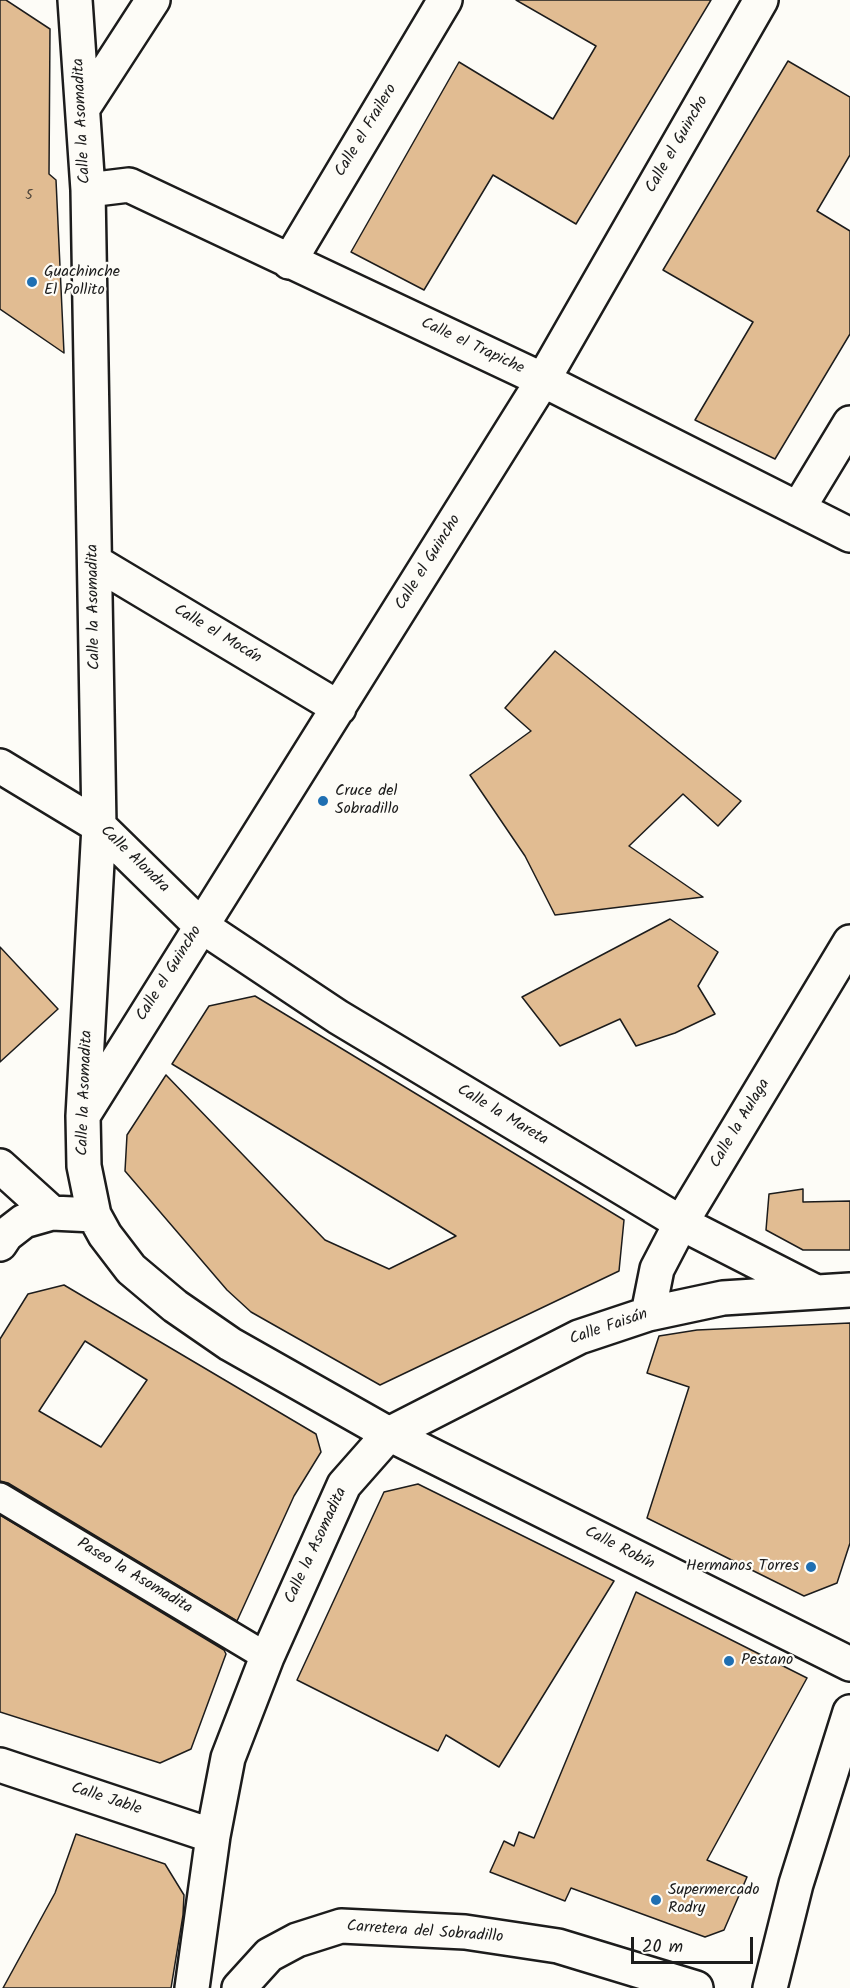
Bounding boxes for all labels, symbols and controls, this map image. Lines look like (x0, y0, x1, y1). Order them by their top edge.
street label: Calle la Asomadita (70, 58, 96, 184)
street label: Calle el Frailero (332, 81, 402, 181)
street label: Calle el Guincho (642, 93, 714, 197)
house number: 5 (25, 189, 33, 205)
place label: Guachinche El Pollito (44, 263, 120, 301)
marker: Guachinche El Pollito (25, 275, 39, 289)
street label: Calle el Trapiche (417, 315, 527, 379)
street label: Calle el Guincho (392, 512, 466, 614)
street label: Calle la Asomadita (84, 544, 106, 670)
street label: Calle el Mocán (170, 601, 264, 669)
place label: Cruce del Sobradillo (335, 782, 399, 820)
marker: Cruce del Sobradillo (316, 794, 330, 808)
street label: Calle Alondra (95, 822, 173, 898)
street label: Calle el Guincho (133, 923, 207, 1025)
street label: Calle la Asomadita (74, 1030, 98, 1156)
street label: Calle la Aulaga (707, 1076, 775, 1172)
street label: Calle la Mareta (453, 1081, 551, 1151)
street label: Calle Faisán (568, 1306, 650, 1350)
street label: Calle la Asomadita (282, 1485, 352, 1607)
street label: Calle Robín (581, 1523, 657, 1575)
street label: Paseo la Asomadita (73, 1535, 195, 1619)
place label: Hermanos Torres (686, 1557, 799, 1577)
marker: Hermanos Torres (804, 1560, 818, 1574)
place label: Pestano (741, 1651, 793, 1671)
marker: Pestano (722, 1654, 736, 1668)
street label: Calle Jable (68, 1780, 144, 1820)
place label: Supermercado Rodry (668, 1881, 759, 1919)
marker: Supermercado Rodry (649, 1893, 663, 1907)
street label: Carretera del Sobradillo (346, 1918, 504, 1948)
scale bar (634, 1925, 756, 1963)
text: 20 m (642, 1933, 683, 1962)

